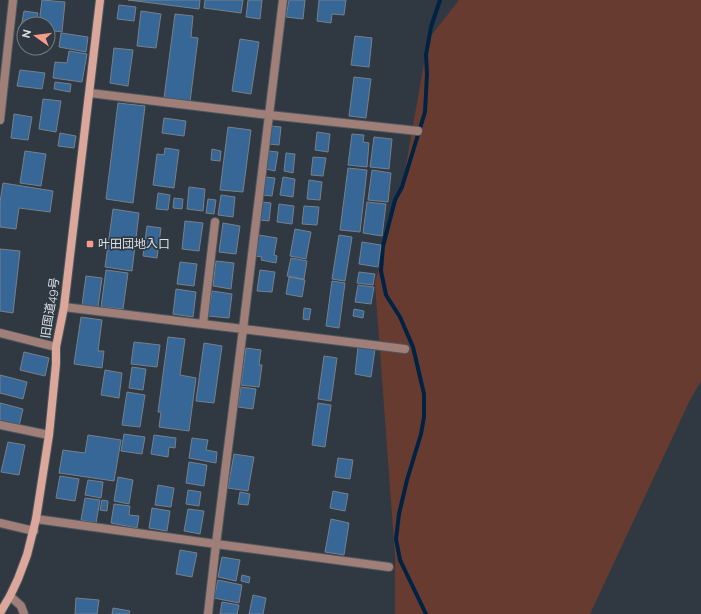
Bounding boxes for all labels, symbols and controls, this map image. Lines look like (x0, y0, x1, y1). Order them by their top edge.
north arrow (16, 16, 56, 56)
text: N (19, 28, 34, 39)
place label: 叶田団地入口 (98, 237, 170, 251)
marker: 叶田団地入口 (85, 239, 95, 249)
street label: 旧国道49号 (38, 276, 62, 340)

